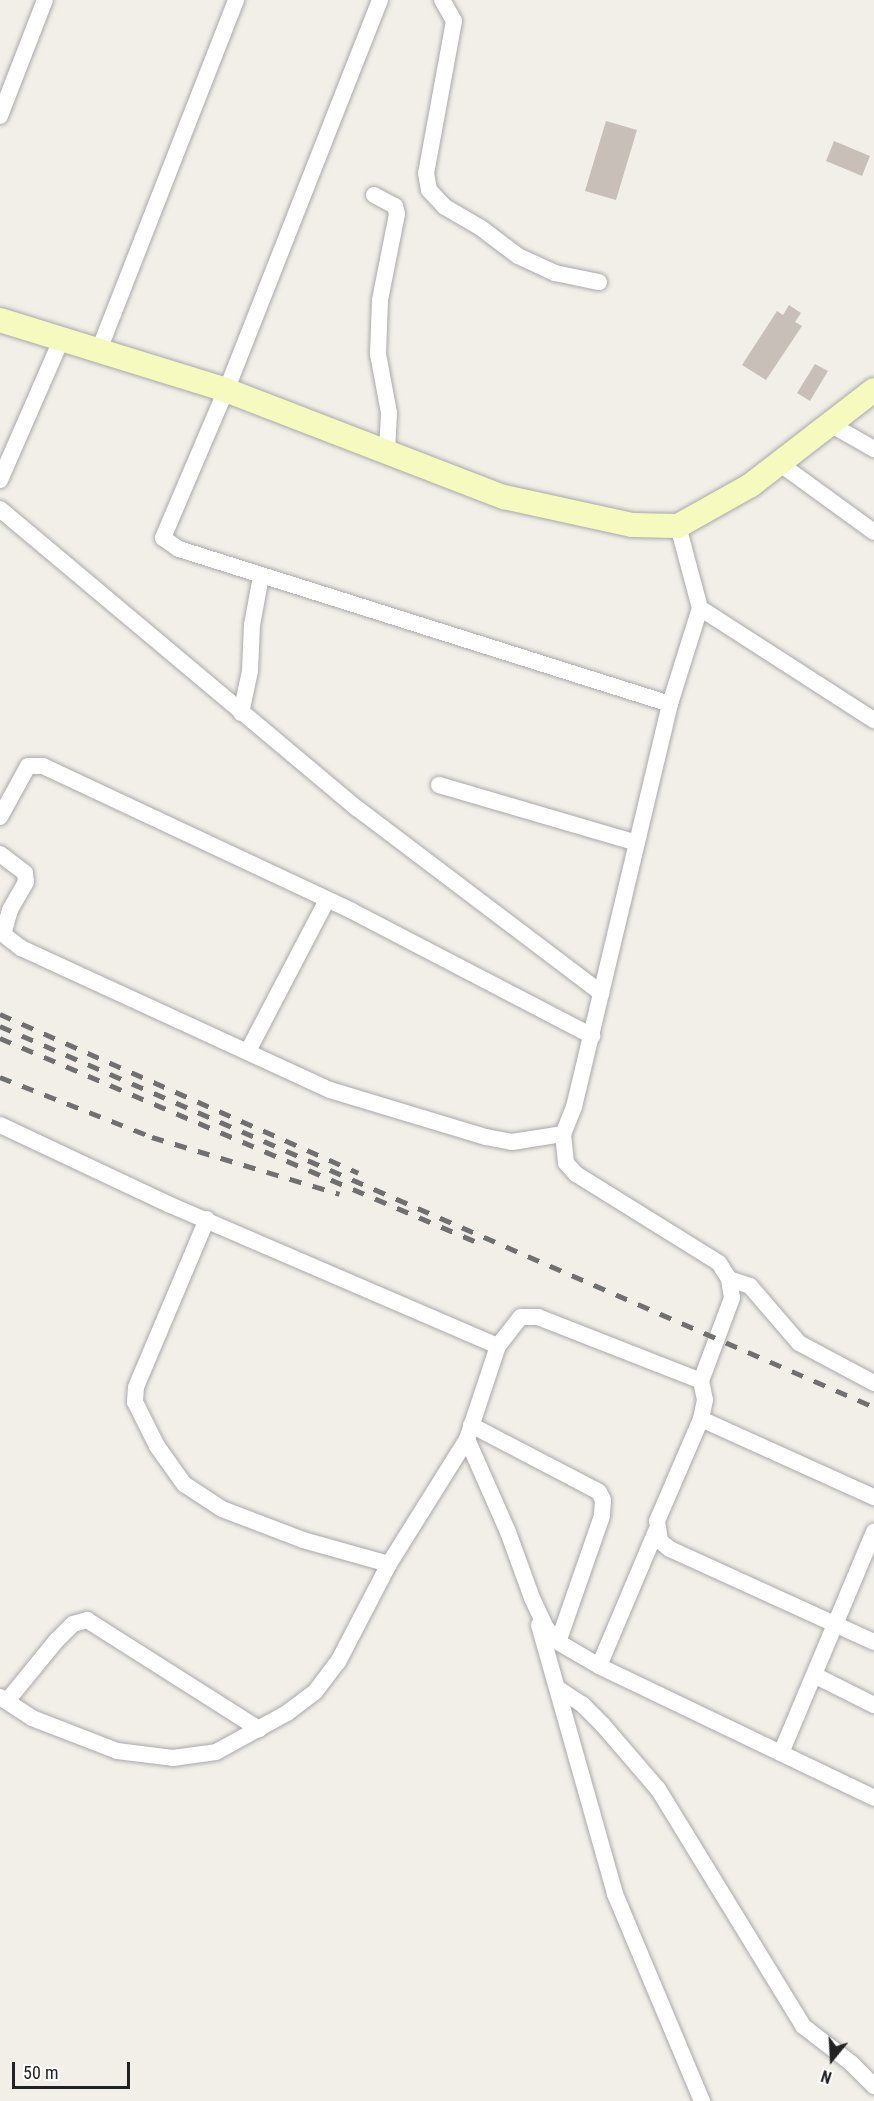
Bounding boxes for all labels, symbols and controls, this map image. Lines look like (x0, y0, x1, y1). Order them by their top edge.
north arrow (802, 2029, 862, 2089)
scale bar (15, 2050, 134, 2088)
text: 50 m (23, 2062, 58, 2083)
text: N (819, 2066, 834, 2087)

